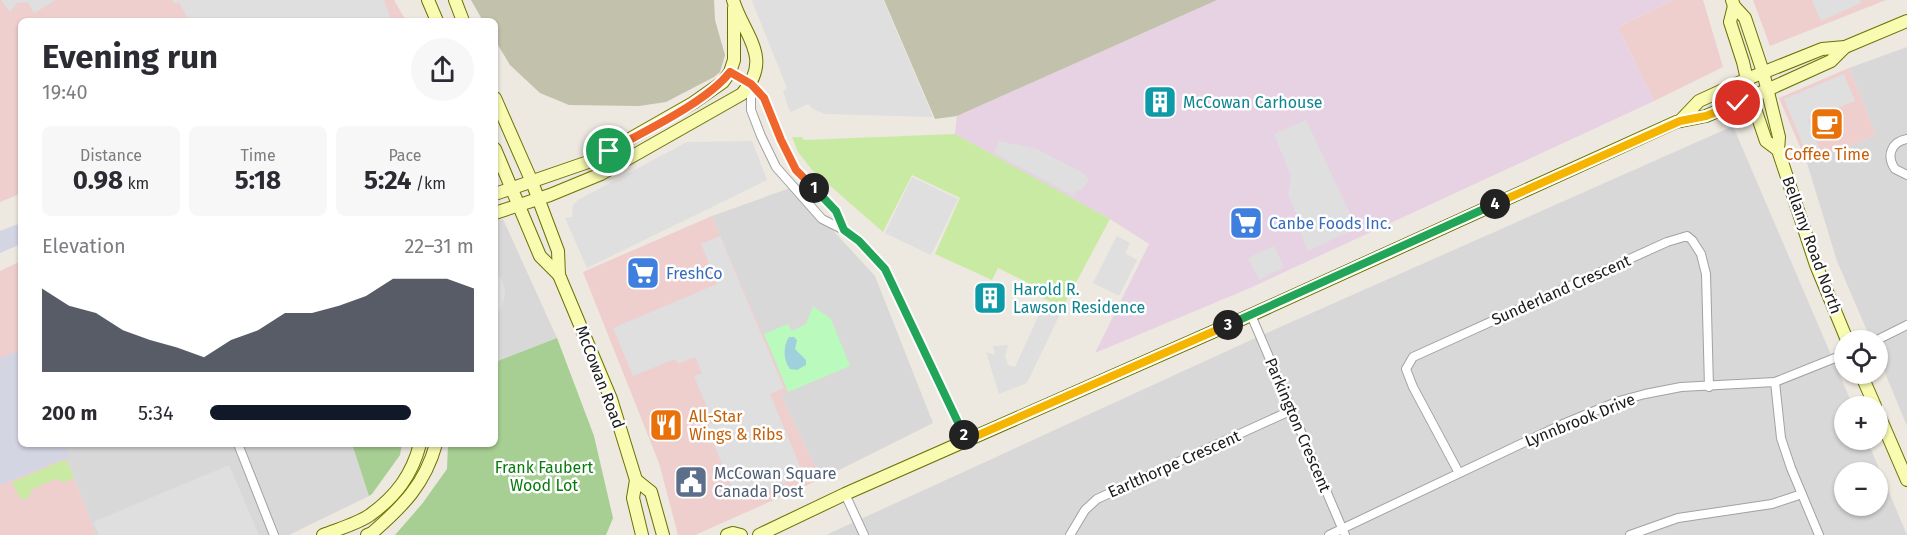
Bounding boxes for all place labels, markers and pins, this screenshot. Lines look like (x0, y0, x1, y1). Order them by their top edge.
pin (1712, 77, 1763, 128)
building icon: McCowan Carhouse (1142, 84, 1178, 120)
place label: McCowan Carhouse (1183, 93, 1323, 112)
cafe icon: Coffee Time (1809, 106, 1845, 142)
pin (583, 125, 634, 176)
place label: Coffee Time (1784, 145, 1870, 164)
pin: 1 (799, 173, 829, 203)
pin: 4 (1480, 189, 1510, 219)
supermarket icon: Canbe Foods Inc. (1228, 205, 1264, 241)
place label: Canbe Foods Inc. (1269, 214, 1392, 233)
supermarket icon: FreshCo (625, 255, 661, 291)
place label: FreshCo (666, 264, 723, 283)
building icon: Harold R. Lawson Residence (972, 280, 1008, 316)
place label: Harold R. Lawson Residence (1013, 280, 1145, 317)
pin: 3 (1213, 310, 1243, 340)
restaurant icon: All-Star Wings & Ribs (648, 407, 684, 443)
place label: All-Star Wings & Ribs (689, 407, 783, 444)
pin: 2 (949, 420, 979, 450)
public building icon: McCowan Square Canada Post (673, 464, 709, 500)
place label: McCowan Square Canada Post (714, 464, 836, 501)

